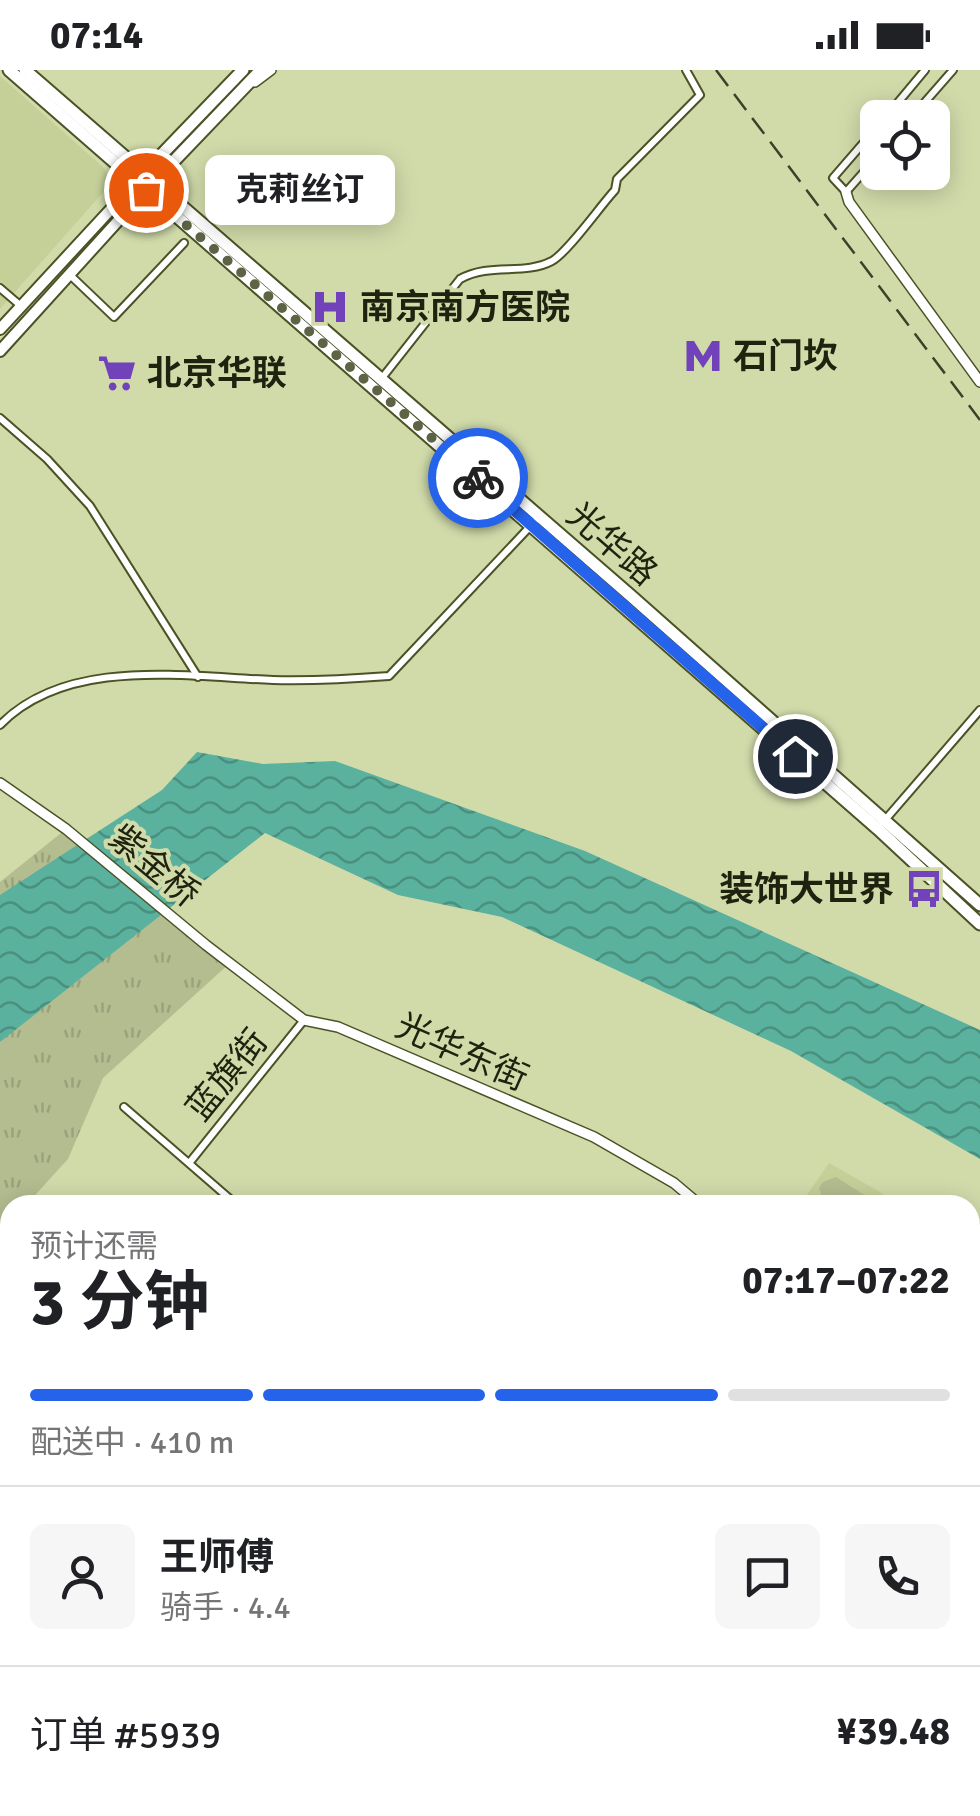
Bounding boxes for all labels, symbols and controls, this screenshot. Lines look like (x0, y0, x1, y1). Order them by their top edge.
text: 07:14 (50, 12, 143, 59)
map controls (860, 100, 950, 190)
button: locate (860, 100, 950, 190)
pin (104, 148, 189, 233)
callout: 克莉丝订 (206, 155, 396, 225)
icon: bag (119, 163, 174, 218)
text: 克莉丝订 (236, 170, 364, 209)
hospital icon: 南京南方医院 (309, 286, 351, 328)
place label: 南京南方医院 (360, 286, 570, 329)
metro station icon: 石门坎 (682, 335, 724, 377)
place label: 石门坎 (733, 335, 838, 378)
supermarket icon: 北京华联 (96, 352, 138, 394)
place label: 北京华联 (147, 352, 287, 395)
courier (428, 428, 528, 528)
icon: bike (451, 451, 506, 506)
street label: 光华路 (558, 493, 666, 595)
pin (753, 714, 838, 799)
icon: home (768, 729, 823, 784)
street label: 紫金桥 (100, 816, 208, 916)
place label: 装饰大世界 (719, 868, 894, 911)
bus stop icon: 装饰大世界 (903, 868, 945, 910)
street label: 光华东街 (389, 1004, 535, 1100)
street label: 蓝旗街 (177, 1021, 277, 1129)
text: 预计还需 (30, 1227, 158, 1266)
text: 07:17–07:22 (742, 1257, 950, 1304)
text: 3 分钟 (30, 1263, 209, 1343)
text: 配送中 · 410 m (30, 1423, 234, 1462)
button: person (30, 1524, 135, 1629)
button: chat (715, 1524, 820, 1629)
button: phone (845, 1524, 950, 1629)
text: 王师傅 (160, 1534, 274, 1581)
text: 骑手 · 4.4 (160, 1588, 291, 1627)
text: ¥39.48 (837, 1708, 950, 1755)
text: 订单 #5939 (30, 1712, 221, 1759)

